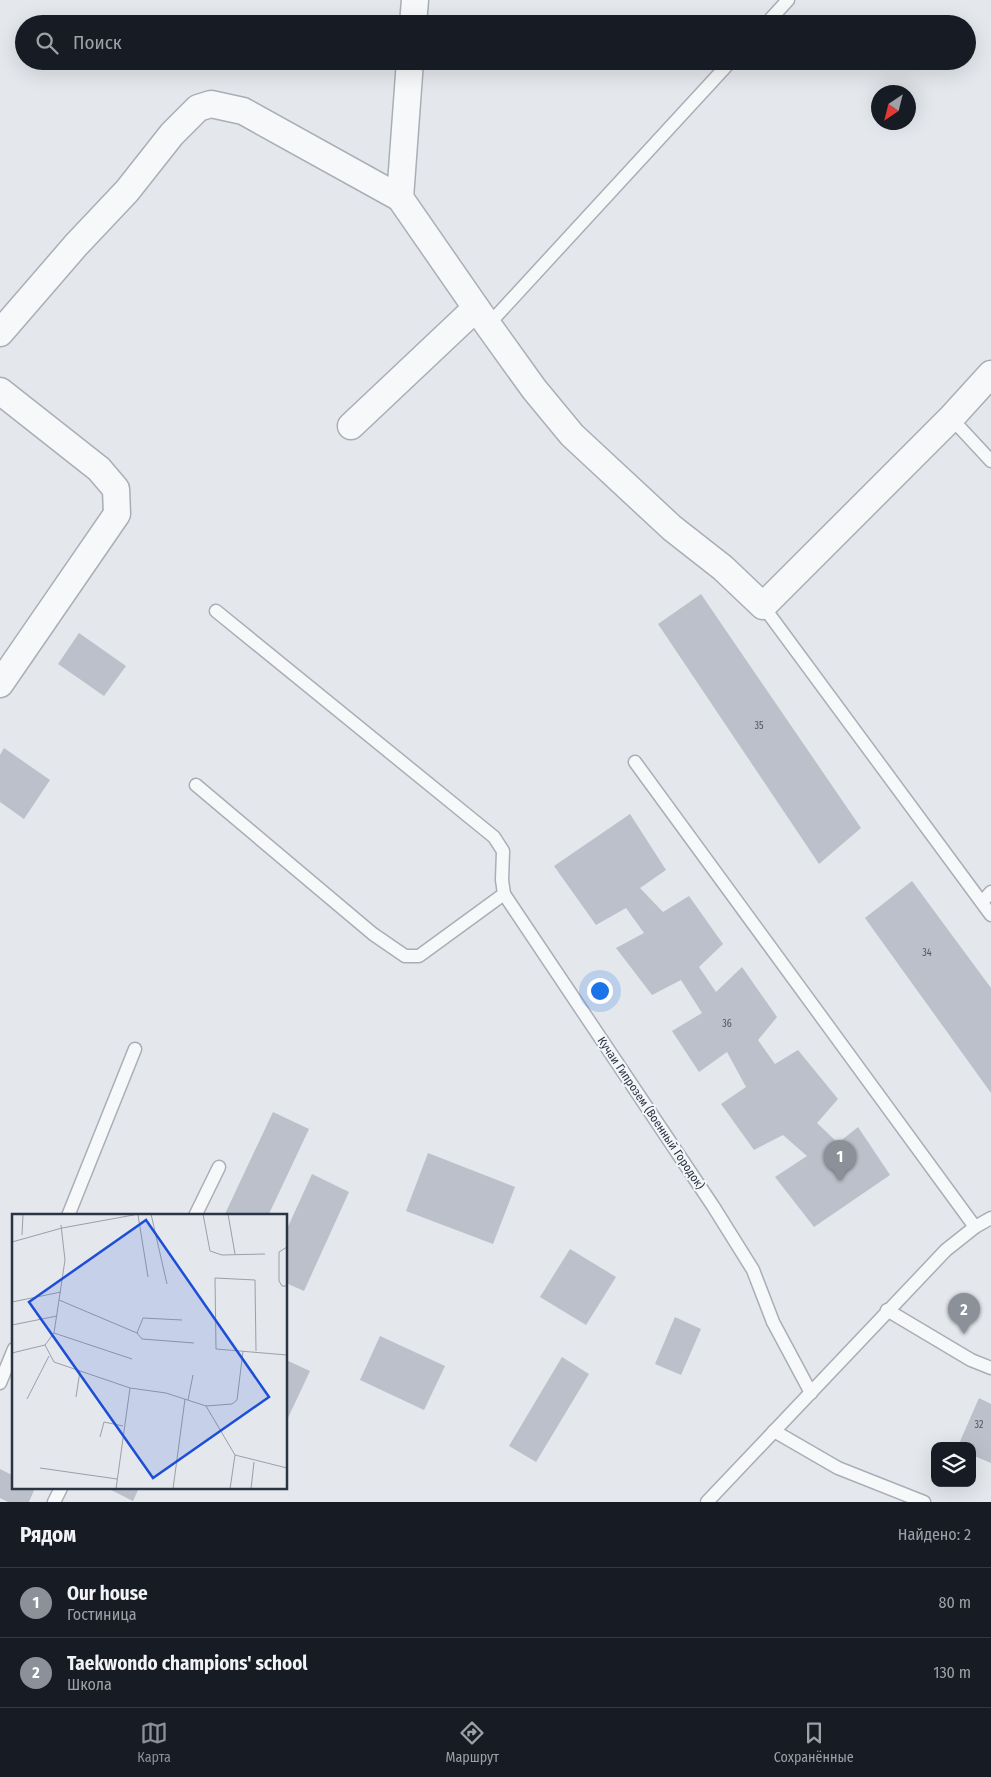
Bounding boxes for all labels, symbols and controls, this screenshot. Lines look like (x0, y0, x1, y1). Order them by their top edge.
search box (15, 15, 976, 70)
icon: search (33, 29, 61, 57)
text: Поиск (73, 31, 122, 54)
north arrow (871, 85, 916, 130)
house number: 35 (754, 720, 764, 732)
house number: 34 (922, 947, 932, 959)
your location (587, 978, 613, 1004)
house number: 36 (722, 1018, 732, 1030)
street label: Кучаи Гипрозем (Военный Городок) (595, 1034, 708, 1192)
pin: 1 (824, 1140, 856, 1181)
inset map (12, 1214, 288, 1490)
pin: 2 (948, 1293, 980, 1334)
house number: 32 (975, 1419, 984, 1431)
map controls (931, 1442, 976, 1487)
button: layers (931, 1442, 976, 1487)
text: Рядом (20, 1522, 76, 1548)
text: Найдено: 2 (898, 1525, 971, 1544)
text: Our house (67, 1582, 148, 1605)
text: 1 (33, 1593, 39, 1612)
text: 80 m (939, 1593, 971, 1612)
text: Гостиница (67, 1605, 137, 1624)
text: Taekwondo champions' school (67, 1652, 308, 1675)
text: 2 (32, 1663, 40, 1682)
text: 130 m (933, 1663, 971, 1682)
text: Школа (67, 1675, 112, 1694)
tab: Карта (137, 1719, 171, 1766)
tab: Маршрут (445, 1719, 499, 1766)
tab: Сохранённые (774, 1719, 854, 1766)

